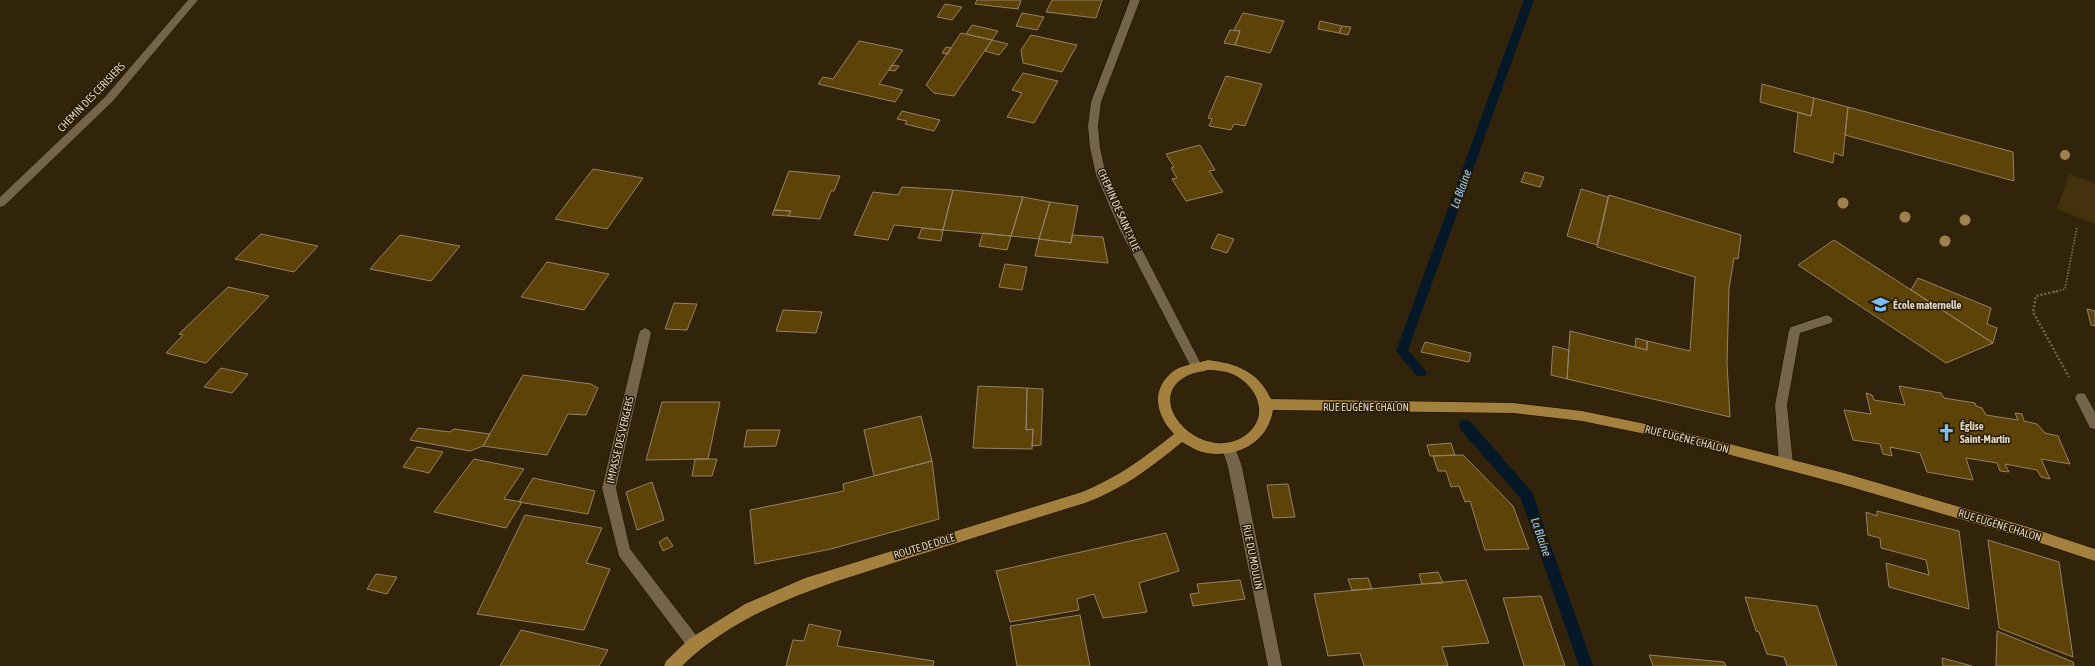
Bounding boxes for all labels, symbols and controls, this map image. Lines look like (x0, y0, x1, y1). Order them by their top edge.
street label: CHEMIN DES CERISIERS (55, 60, 127, 134)
street label: CHEMIN DE SAINT-YLIE (1095, 167, 1143, 253)
water label: La Blaine (1448, 167, 1475, 210)
school or university icon: École maternelle (1870, 295, 1890, 315)
place label: École maternelle (1893, 299, 1962, 311)
street label: IMPASSE DES VERGERS (604, 395, 636, 485)
street label: RUE EUGÈNE CHALON (1323, 401, 1409, 413)
place label: Église Saint-Martin (1960, 420, 2010, 445)
church icon: Église Saint-Martin (1937, 422, 1957, 442)
street label: RUE EUGÈNE CHALON (1644, 423, 1730, 455)
street label: RUE EUGÈNE CHALON (1957, 507, 2043, 543)
water label: La Blaine (1528, 516, 1554, 559)
street label: RUE DU MOULIN (1241, 523, 1265, 591)
street label: ROUTE DE DOLE (892, 531, 956, 561)

